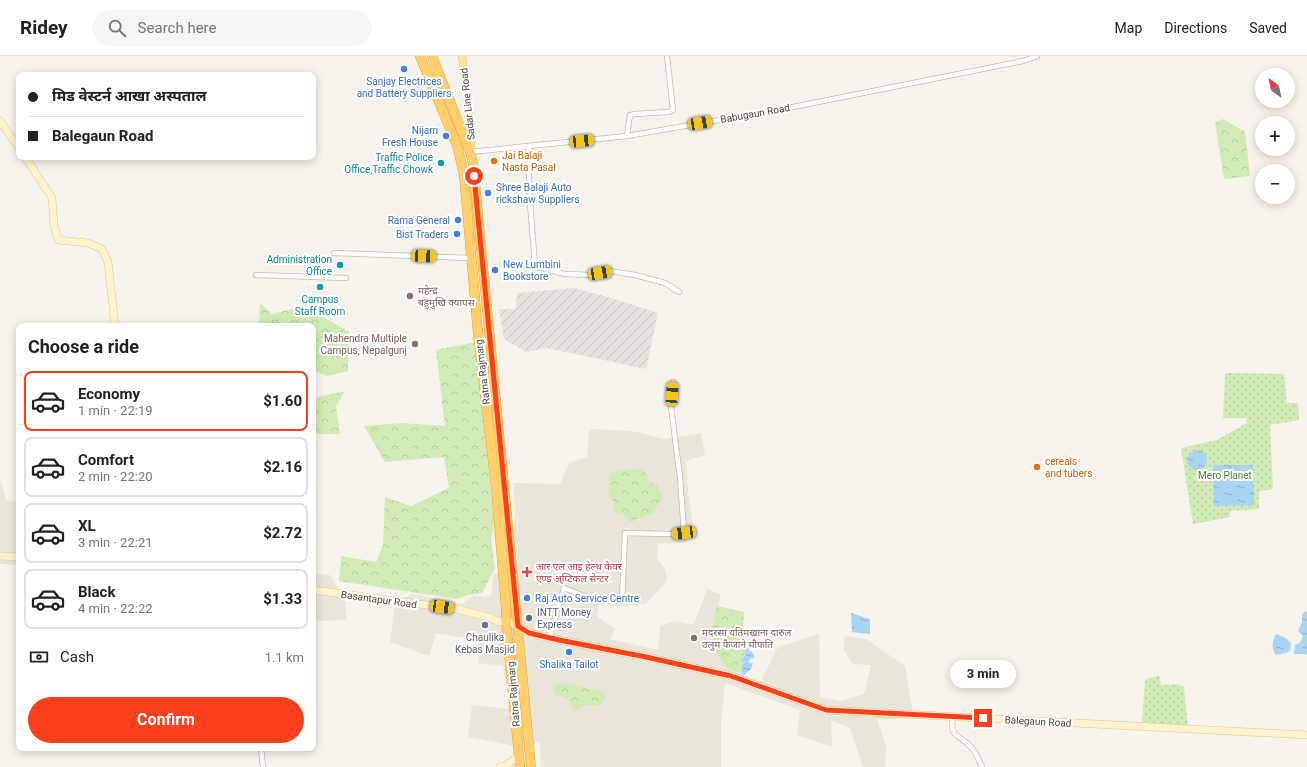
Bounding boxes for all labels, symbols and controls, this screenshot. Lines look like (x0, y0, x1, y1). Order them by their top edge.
search box (92, 10, 372, 46)
text: Ridey (20, 16, 68, 39)
icon: search (106, 17, 128, 39)
text: Search here (138, 19, 217, 37)
text: Map (1115, 20, 1142, 36)
text: Directions (1164, 20, 1227, 36)
text: Saved (1249, 20, 1287, 36)
marker: Sanjay Electrices and Battery Suppliers (399, 64, 409, 74)
street label: Sadar Line Road (458, 67, 477, 141)
north arrow (1255, 68, 1295, 108)
map controls (1255, 68, 1295, 204)
place label: Sanjay Electrices and Battery Suppliers (357, 76, 451, 99)
text: मिड वेस्टर्न आखा अस्पताल (52, 87, 207, 105)
street label: Babugaun Road (720, 102, 791, 125)
car (687, 115, 713, 131)
button: + (1255, 116, 1295, 156)
place label: Nijam Fresh House (382, 125, 438, 148)
text: Balegaun Road (52, 127, 153, 145)
marker: Nijam Fresh House (441, 131, 451, 141)
car (570, 134, 594, 148)
place label: Jai Balaji Nasta Pasal (502, 150, 556, 173)
place label: Traffic Police Office,Traffic Chowk (344, 152, 434, 175)
marker: Jai Balaji Nasta Pasal (489, 156, 499, 166)
marker: Traffic Police Office,Traffic Chowk (436, 158, 446, 168)
button: − (1255, 164, 1295, 204)
route start (465, 167, 483, 185)
place label: Shree Balaji Auto rickshaw Suppliers (496, 182, 580, 205)
marker: Shree Balaji Auto rickshaw Suppliers (483, 188, 493, 198)
place label: Rama General (388, 215, 450, 226)
marker: Rama General (453, 215, 463, 225)
place label: Bist Traders (396, 229, 449, 240)
marker: Bist Traders (452, 229, 462, 239)
car (412, 250, 436, 262)
place label: Administration Office (267, 254, 332, 277)
place label: New Lumbini Bookstore (503, 259, 561, 282)
marker: Administration Office (335, 260, 345, 270)
marker: New Lumbini Bookstore (490, 265, 500, 275)
car (587, 265, 613, 281)
marker: Campus Staff Room (315, 282, 325, 292)
place label: महेन्द्र बहुमुखि क्यापस (418, 285, 475, 310)
marker: महेन्द्र बहुमुखि क्यापस (405, 291, 415, 301)
place label: Campus Staff Room (295, 294, 345, 317)
place label: Mahendra Multiple Campus, Nepalgunj (321, 333, 407, 356)
text: Choose a ride (28, 336, 139, 357)
marker: Mahendra Multiple Campus, Nepalgunj (410, 339, 420, 349)
street label: Ratna Rajmarg (473, 339, 492, 405)
car (665, 382, 679, 406)
icon: car (30, 383, 66, 419)
text: Economy (78, 385, 140, 403)
text: $1.60 (263, 392, 302, 410)
text: 1 min · 22:19 (78, 403, 153, 418)
icon: car (30, 449, 66, 485)
text: Comfort (78, 451, 134, 469)
place label: cereals and tubers (1045, 456, 1092, 479)
text: $2.16 (263, 458, 302, 476)
marker: cereals and tubers (1032, 462, 1042, 472)
text: 2 min · 22:20 (78, 469, 153, 484)
park label: Mero Planet (1198, 470, 1252, 481)
icon: car (30, 515, 66, 551)
text: XL (78, 517, 96, 535)
text: $2.72 (263, 524, 302, 542)
car (671, 526, 697, 540)
text: 3 min · 22:21 (78, 535, 153, 550)
place label: आर एल आइ हेल्थ केयर एण्ड अ्प्टिकल सेन्टर (536, 561, 623, 585)
marker: आर एल आइ हेल्थ केयर एण्ड अ्प्टिकल सेन्टर (521, 566, 533, 578)
icon: car (30, 581, 66, 617)
text: Black (78, 583, 115, 601)
street label: Basantapur Road (340, 589, 418, 610)
text: $1.33 (263, 590, 302, 608)
marker: Raj Auto Service Centre (522, 593, 532, 603)
place label: Raj Auto Service Centre (535, 593, 639, 604)
car (429, 599, 455, 615)
text: 4 min · 22:22 (78, 601, 153, 616)
place label: INTT Money Express (537, 607, 591, 630)
marker: INTT Money Express (524, 613, 534, 623)
marker: Chaulika Kebas Masjid (480, 620, 490, 630)
place label: मदरसा यतिमखाना दारुल उलुम फैजाने माैफति (702, 627, 792, 651)
place label: Chaulika Kebas Masjid (455, 632, 515, 655)
marker: मदरसा यतिमखाना दारुल उलुम फैजाने माैफति (689, 633, 699, 643)
icon: cash (28, 646, 50, 668)
marker: Shalika Tailot (564, 647, 574, 657)
text: Cash (60, 648, 94, 666)
text: 1.1 km (265, 650, 304, 665)
place label: Shalika Tailot (539, 659, 599, 670)
callout: 3 min (950, 660, 1016, 688)
street label: Ratna Rajmarg (505, 661, 522, 727)
text: 3 min (967, 666, 999, 681)
button: Confirm (28, 697, 304, 743)
route end (974, 709, 992, 727)
street label: Balegaun Road (1004, 714, 1072, 729)

